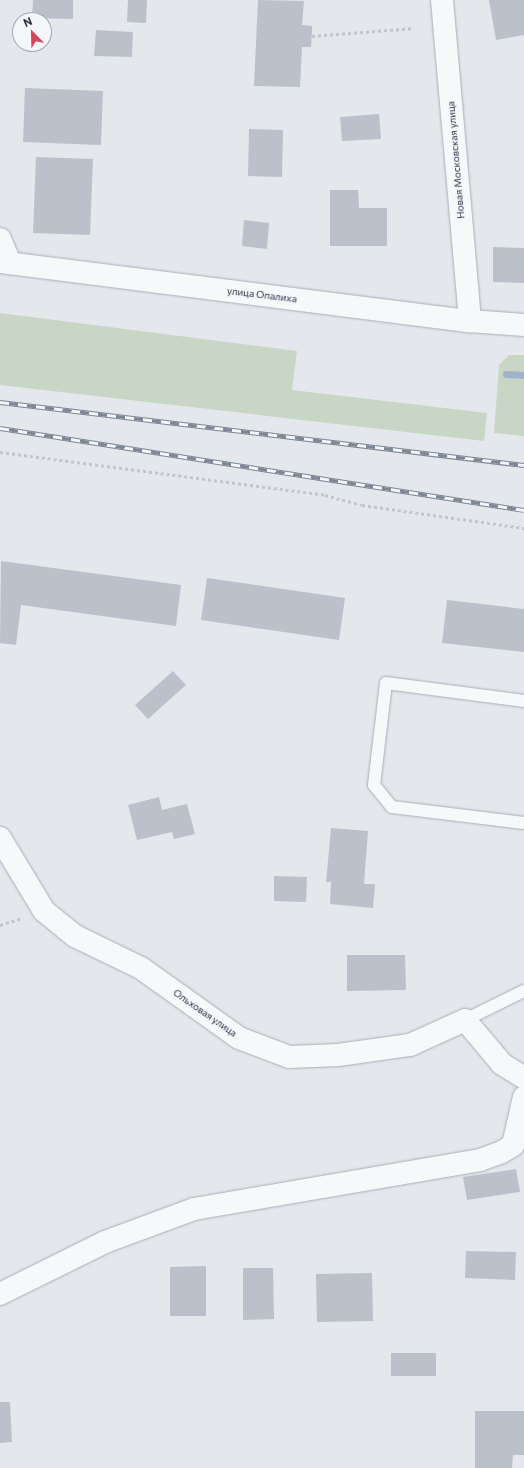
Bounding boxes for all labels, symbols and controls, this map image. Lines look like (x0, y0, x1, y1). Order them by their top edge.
north arrow (12, 12, 52, 52)
text: N (21, 14, 34, 29)
street label: Новая Московская улица (445, 101, 467, 219)
street label: улица Опалиха (226, 285, 298, 305)
street label: Ольховая улица (171, 987, 239, 1039)

